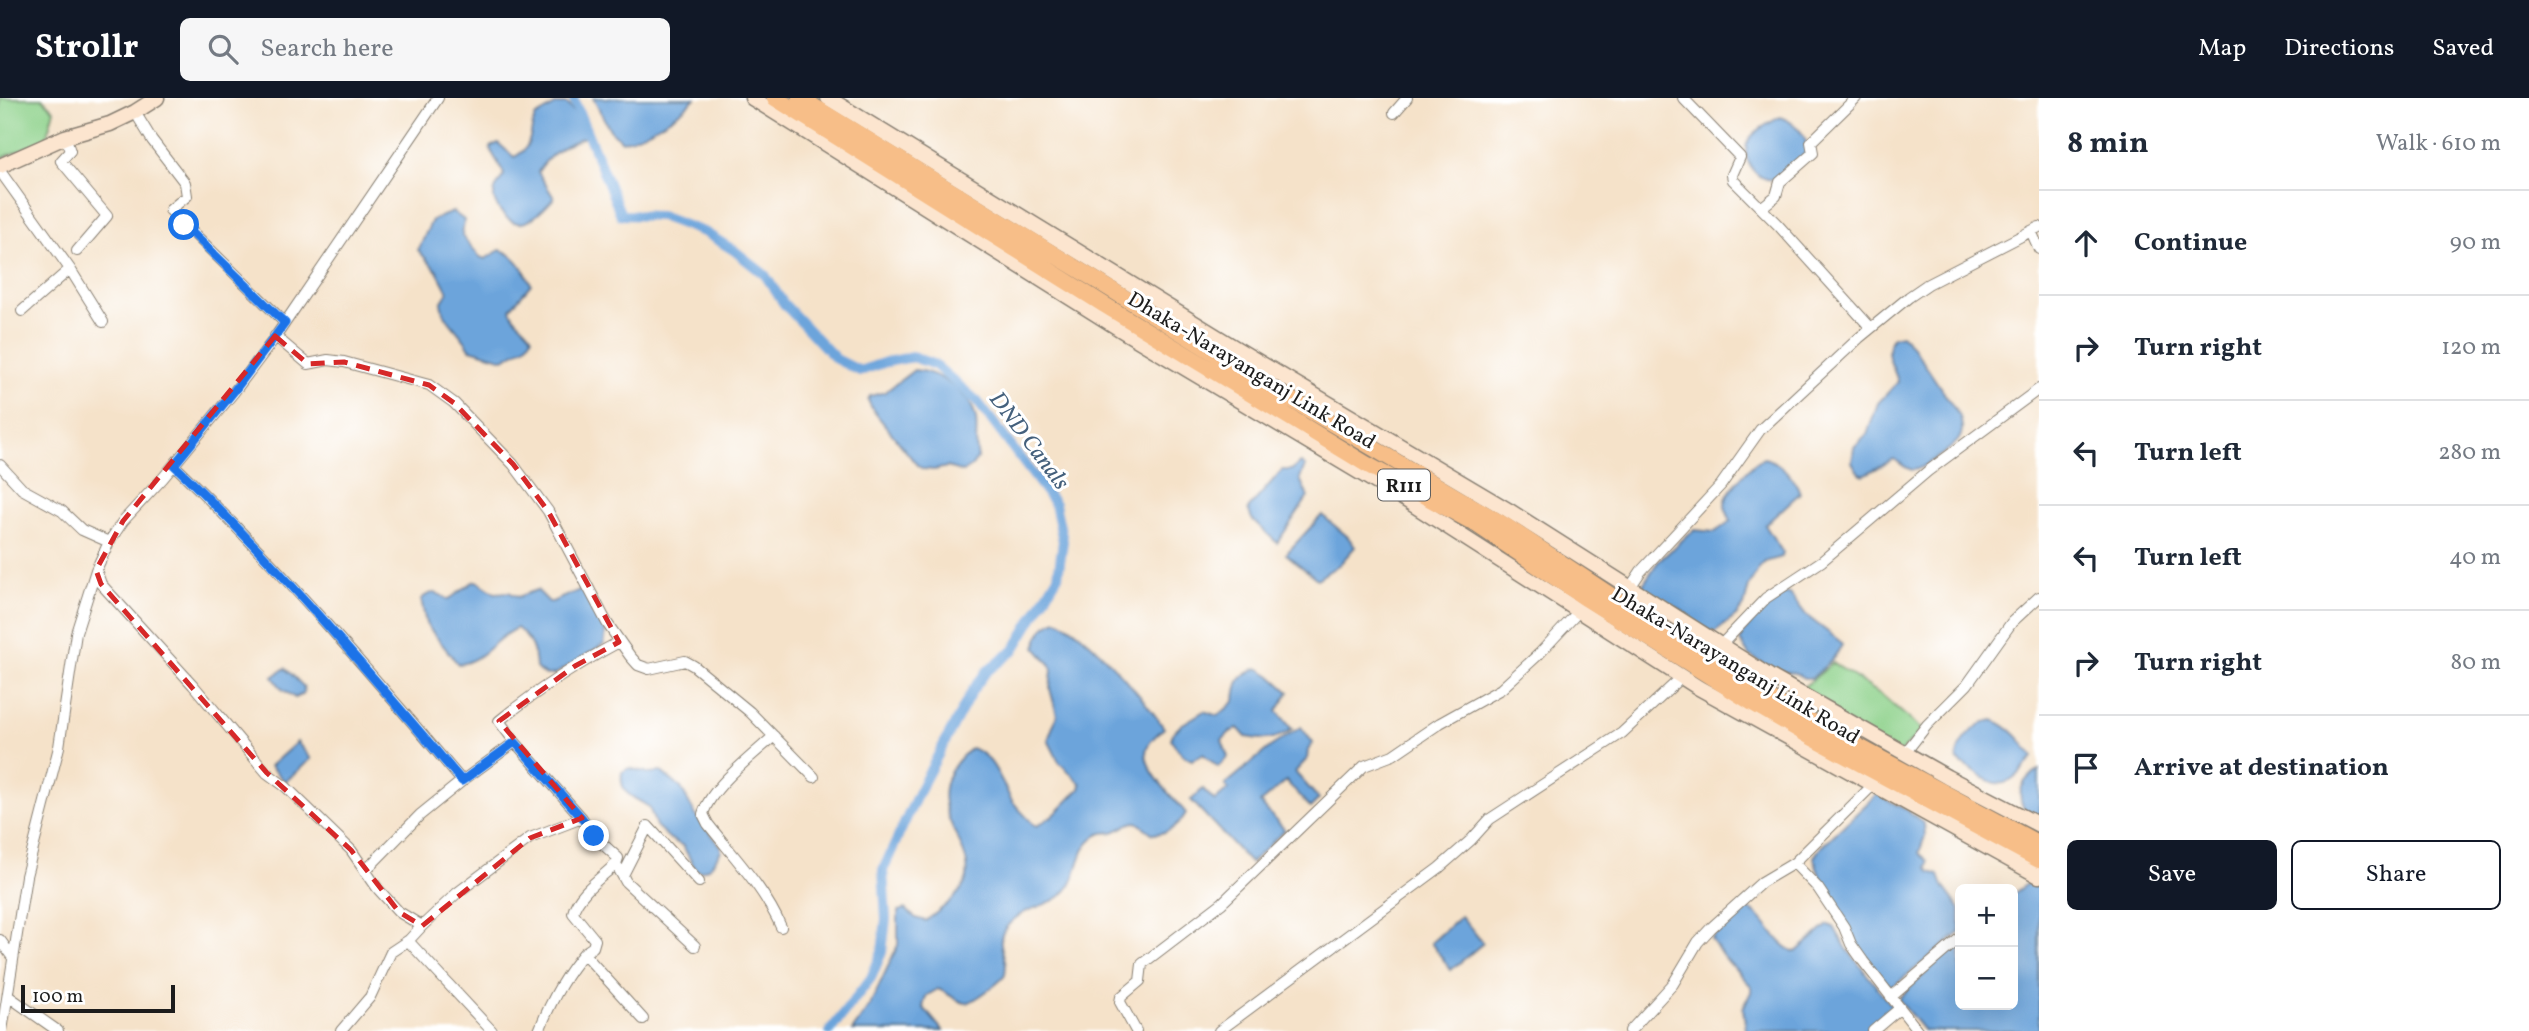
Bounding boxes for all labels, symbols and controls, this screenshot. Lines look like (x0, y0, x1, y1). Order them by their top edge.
search box (180, 18, 670, 81)
text: Strollr (35, 26, 138, 72)
icon: search (204, 30, 242, 68)
text: Search here (260, 31, 394, 67)
text: Map (2198, 32, 2246, 66)
text: Directions (2284, 32, 2394, 66)
text: Saved (2432, 32, 2494, 66)
text: 8 min (2067, 123, 2149, 165)
text: Walk · 610 m (2376, 128, 2501, 160)
route start (168, 209, 199, 240)
icon: ahead (2067, 224, 2105, 262)
text: Continue (2134, 225, 2247, 261)
text: 90 m (2450, 227, 2501, 259)
street label: Dhaka-Narayanganj Link Road (1122, 285, 1381, 457)
icon: right (2067, 329, 2105, 367)
text: Turn right (2134, 330, 2262, 366)
text: 120 m (2441, 332, 2501, 364)
water label: DND Canals (981, 385, 1076, 498)
icon: left (2067, 434, 2105, 472)
text: Turn left (2134, 435, 2242, 471)
text: 280 m (2438, 437, 2501, 469)
road number: R111 (1378, 470, 1430, 500)
icon: left (2067, 539, 2105, 577)
text: Turn left (2134, 540, 2242, 576)
text: 40 m (2449, 542, 2501, 574)
street label: Dhaka-Narayanganj Link Road (1606, 580, 1865, 752)
icon: right (2067, 644, 2105, 682)
text: Turn right (2134, 645, 2262, 681)
text: 80 m (2451, 647, 2501, 679)
icon: arrive (2067, 749, 2105, 787)
text: Arrive at destination (2134, 750, 2389, 786)
route end (578, 820, 609, 851)
button: Save (2067, 840, 2277, 910)
button: Share (2291, 840, 2501, 910)
map controls (1955, 884, 2018, 1010)
button: + (1955, 884, 2018, 947)
button: − (1955, 947, 2018, 1010)
scale bar (21, 982, 175, 1014)
text: 100 m (32, 984, 83, 1010)

